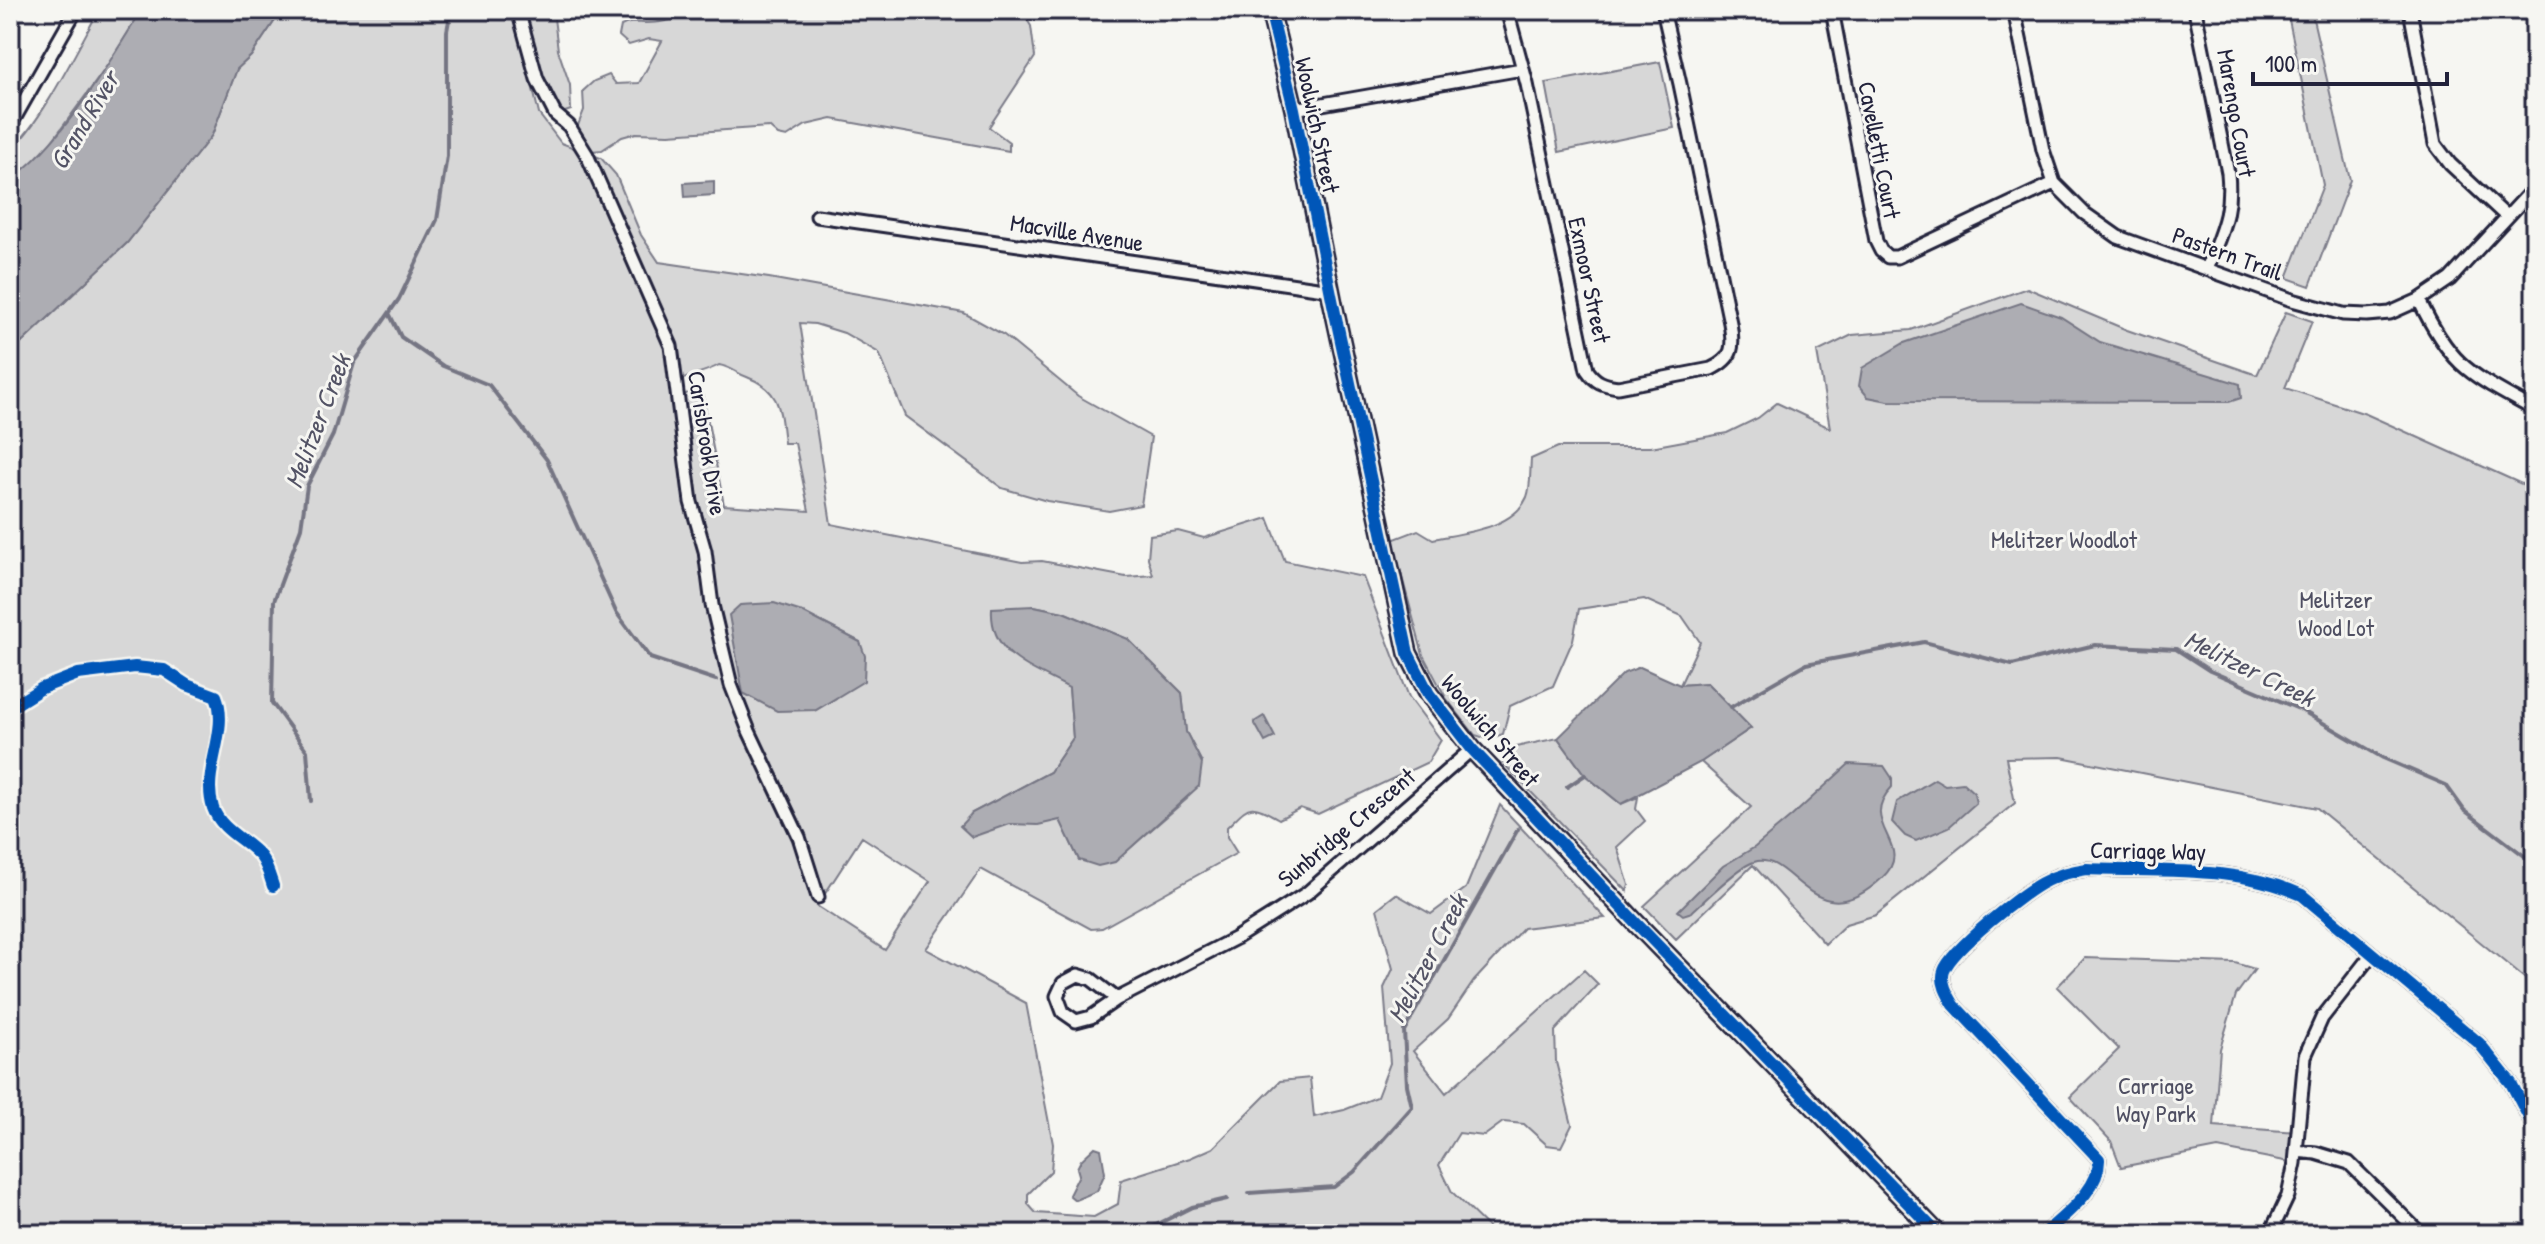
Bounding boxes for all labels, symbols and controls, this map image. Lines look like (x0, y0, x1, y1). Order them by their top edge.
scale bar (2253, 36, 2447, 86)
street label: Marengo Court (2210, 47, 2264, 180)
text: 100 m (2265, 47, 2317, 79)
street label: Woolwich Street (1288, 54, 1348, 196)
water label: Grand River (41, 62, 129, 176)
street label: Cavelletti Court (1851, 79, 1909, 222)
street label: Macville Avenue (1008, 206, 1146, 258)
street label: Exmoor Street (1561, 214, 1619, 346)
street label: Pastern Trail (2168, 218, 2288, 288)
water label: Melitzer Creek (275, 347, 359, 493)
street label: Carisbrook Drive (681, 369, 735, 518)
park label: Melitzer Woodlot (1991, 523, 2138, 555)
park label: Melitzer Wood Lot (2298, 583, 2375, 643)
water label: Melitzer Creek (2179, 621, 2323, 716)
street label: Woolwich Street (1434, 667, 1548, 794)
street label: Sunbridge Crescent (1271, 760, 1422, 894)
street label: Carriage Way (2090, 833, 2206, 867)
water label: Melitzer Creek (1379, 886, 1477, 1028)
park label: Carriage Way Park (2116, 1069, 2196, 1129)

